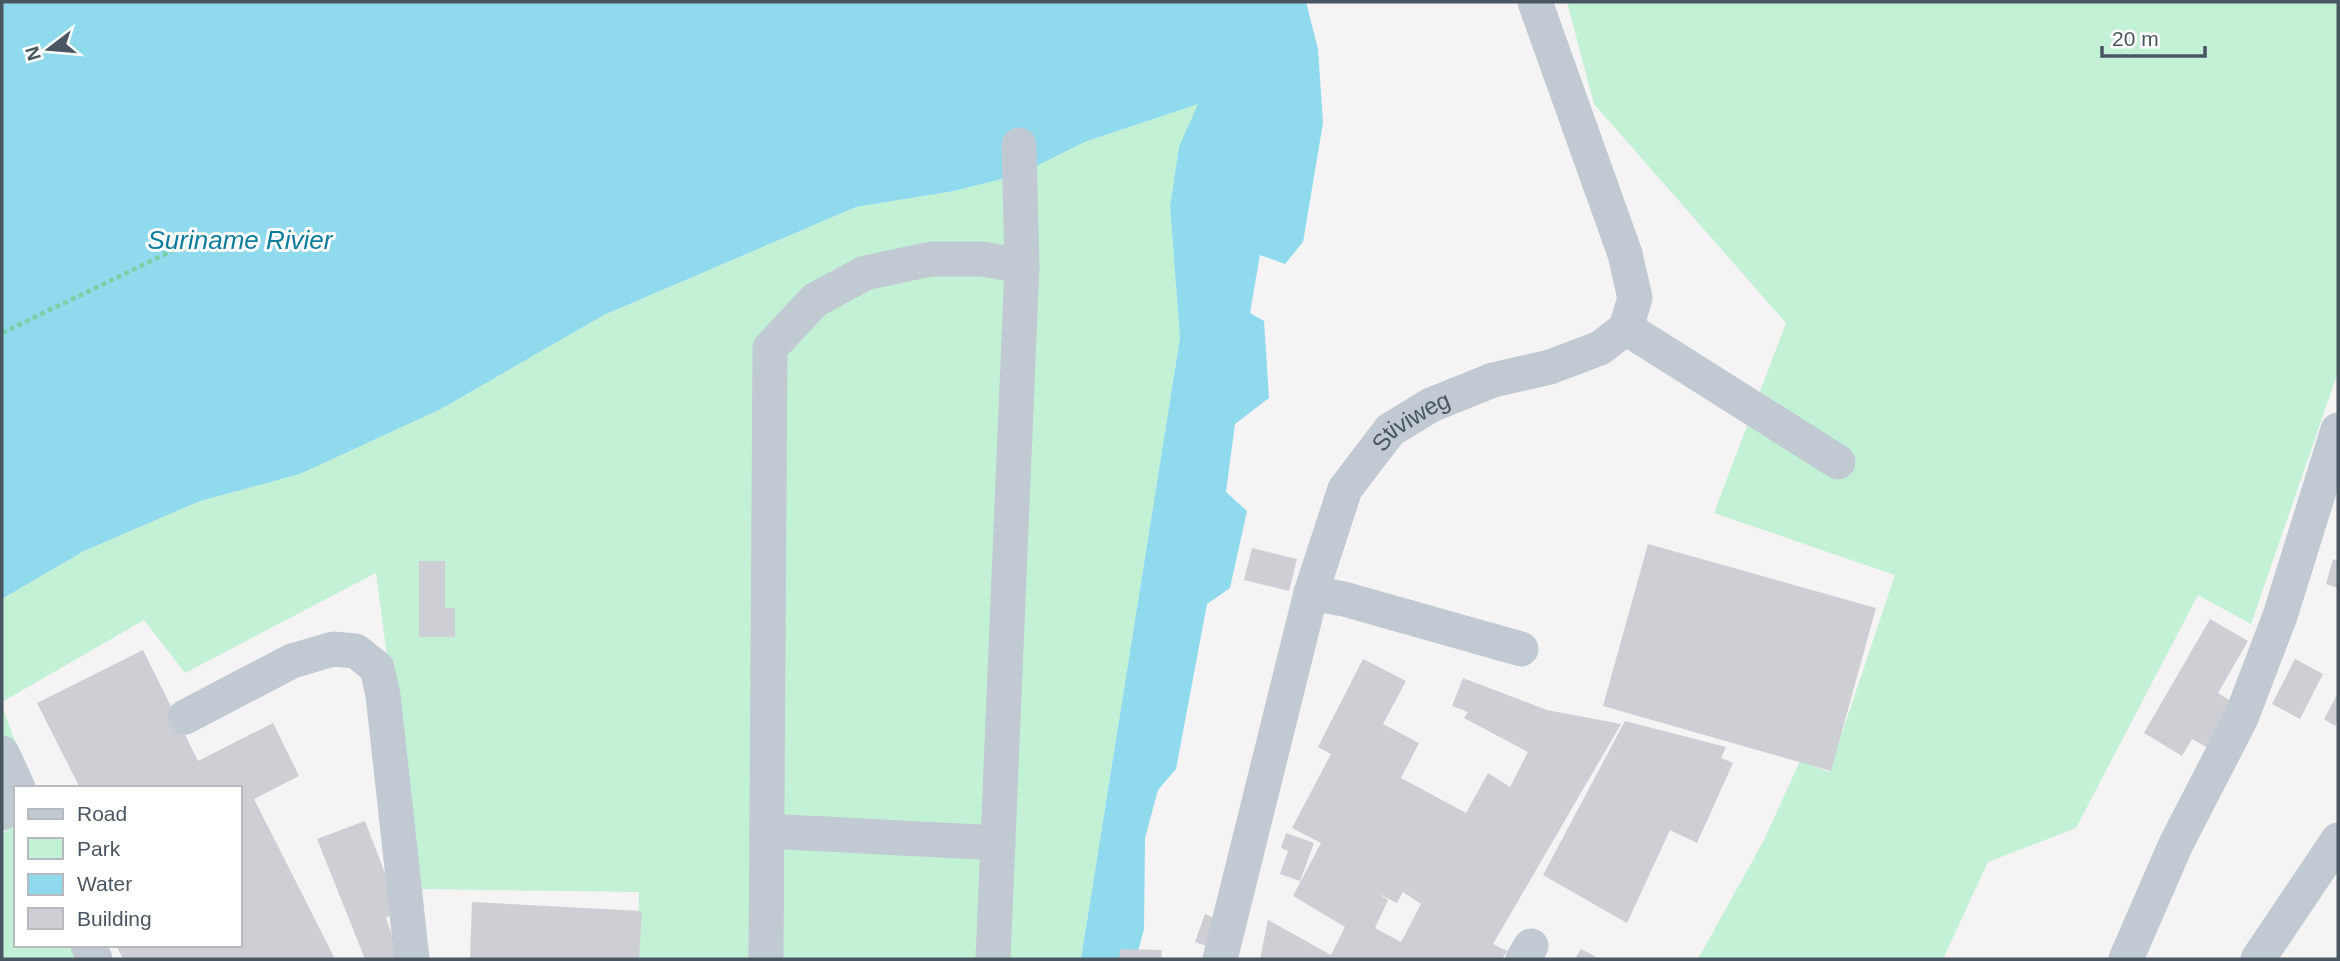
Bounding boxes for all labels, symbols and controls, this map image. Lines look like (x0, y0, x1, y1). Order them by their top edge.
north arrow (14, 14, 84, 84)
scale bar (2102, 14, 2205, 58)
text: 20 m (2112, 27, 2159, 50)
text: N (21, 44, 45, 63)
water label: Suriname Rivier (148, 225, 334, 255)
street label: Stiviweg (1366, 385, 1454, 456)
legend (14, 786, 242, 947)
text: Road (77, 802, 127, 825)
text: Park (77, 837, 121, 860)
text: Water (77, 872, 132, 895)
text: Building (77, 907, 152, 930)

